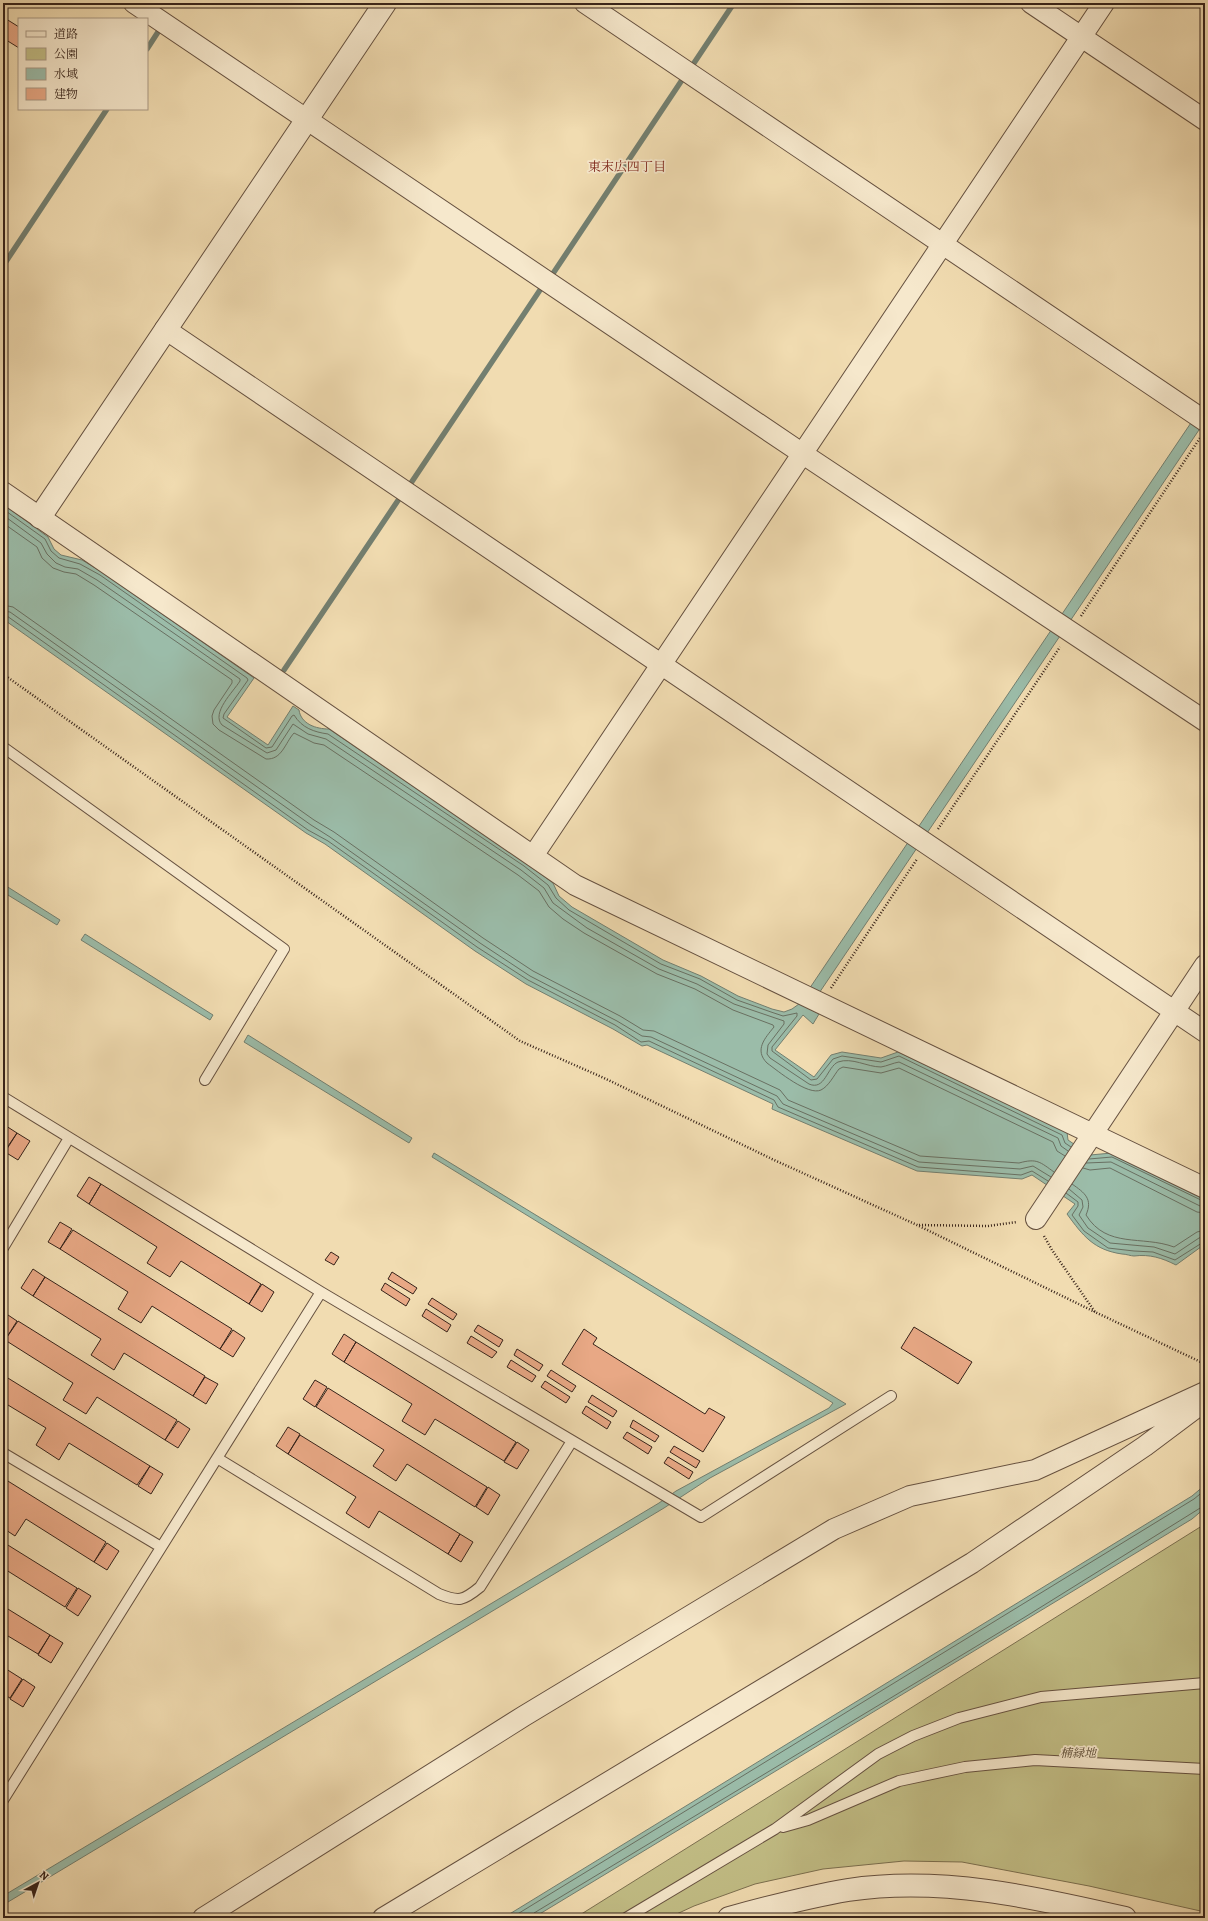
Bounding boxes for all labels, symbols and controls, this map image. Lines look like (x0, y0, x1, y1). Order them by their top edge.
legend (18, 18, 148, 110)
text: 道路 (54, 26, 78, 42)
text: 公園 (54, 46, 78, 62)
text: 水域 (54, 66, 78, 82)
text: 建物 (54, 86, 78, 102)
district label: 東末広四丁目 (588, 158, 666, 175)
park label: 楠緑地 (1060, 1745, 1098, 1761)
north arrow (18, 1863, 58, 1903)
text: N (36, 1867, 52, 1884)

